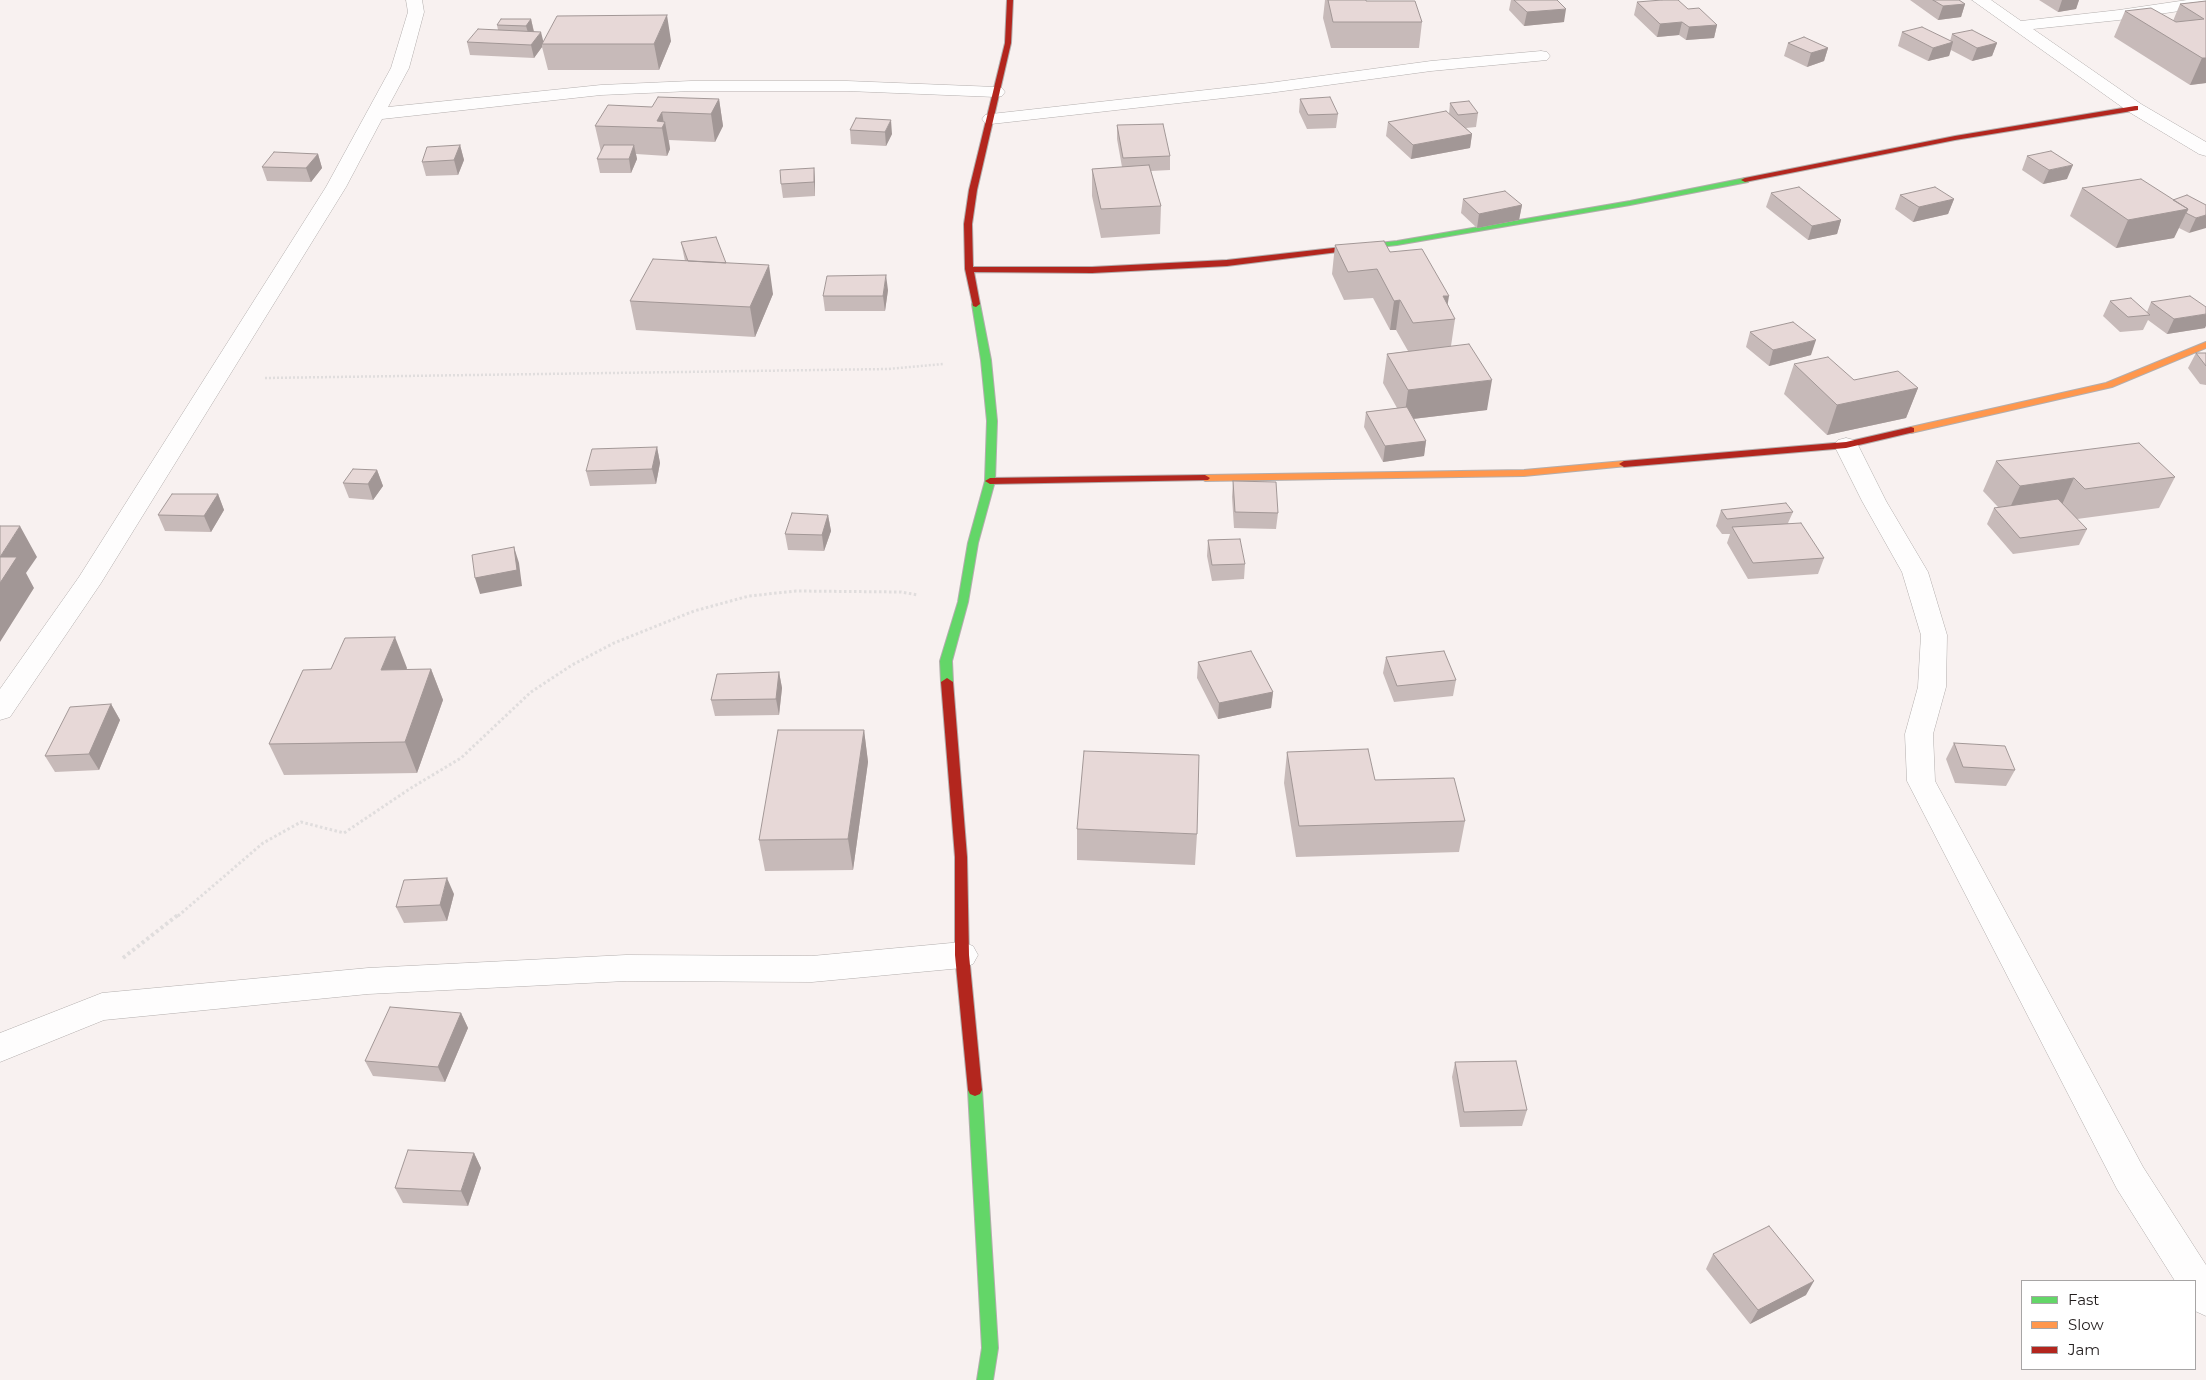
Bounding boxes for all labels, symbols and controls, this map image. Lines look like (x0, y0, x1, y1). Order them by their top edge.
legend (2021, 1280, 2196, 1370)
text: Fast (2068, 1290, 2099, 1309)
text: Slow (2068, 1315, 2104, 1334)
text: Jam (2068, 1340, 2100, 1359)

